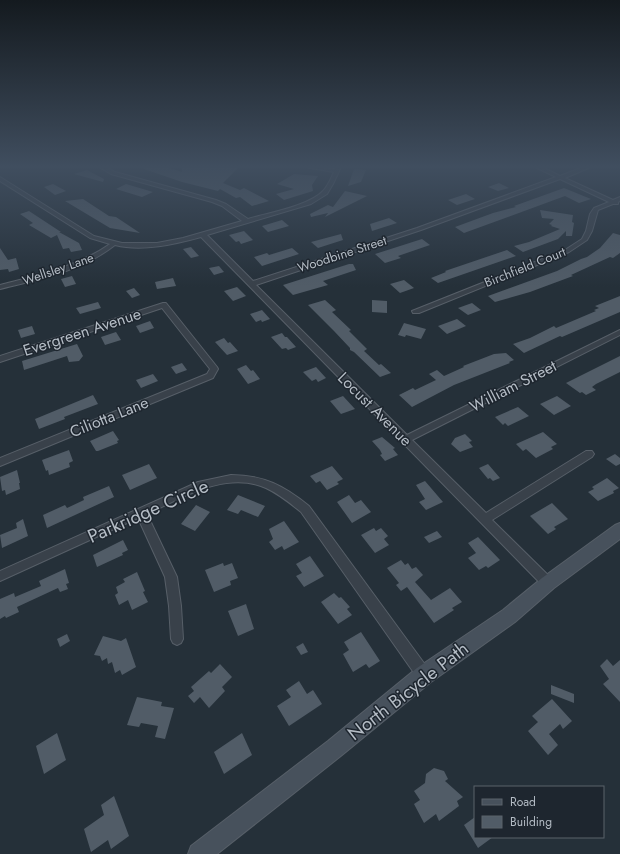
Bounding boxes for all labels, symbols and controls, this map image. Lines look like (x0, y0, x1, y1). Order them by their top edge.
street label: Woodbine Street (295, 230, 390, 277)
street label: Birchfield Court (481, 242, 569, 292)
street label: Wellsley Lane (20, 248, 97, 290)
street label: Evergreen Avenue (20, 302, 144, 362)
street label: William Street (466, 354, 561, 418)
street label: Locust Avenue (333, 367, 417, 451)
street label: Ciliotta Lane (66, 391, 152, 443)
street label: Parkridge Circle (83, 472, 213, 550)
street label: North Bicycle Path (342, 635, 474, 747)
legend (474, 786, 604, 838)
text: Road (510, 793, 536, 811)
text: Building (510, 813, 552, 831)

